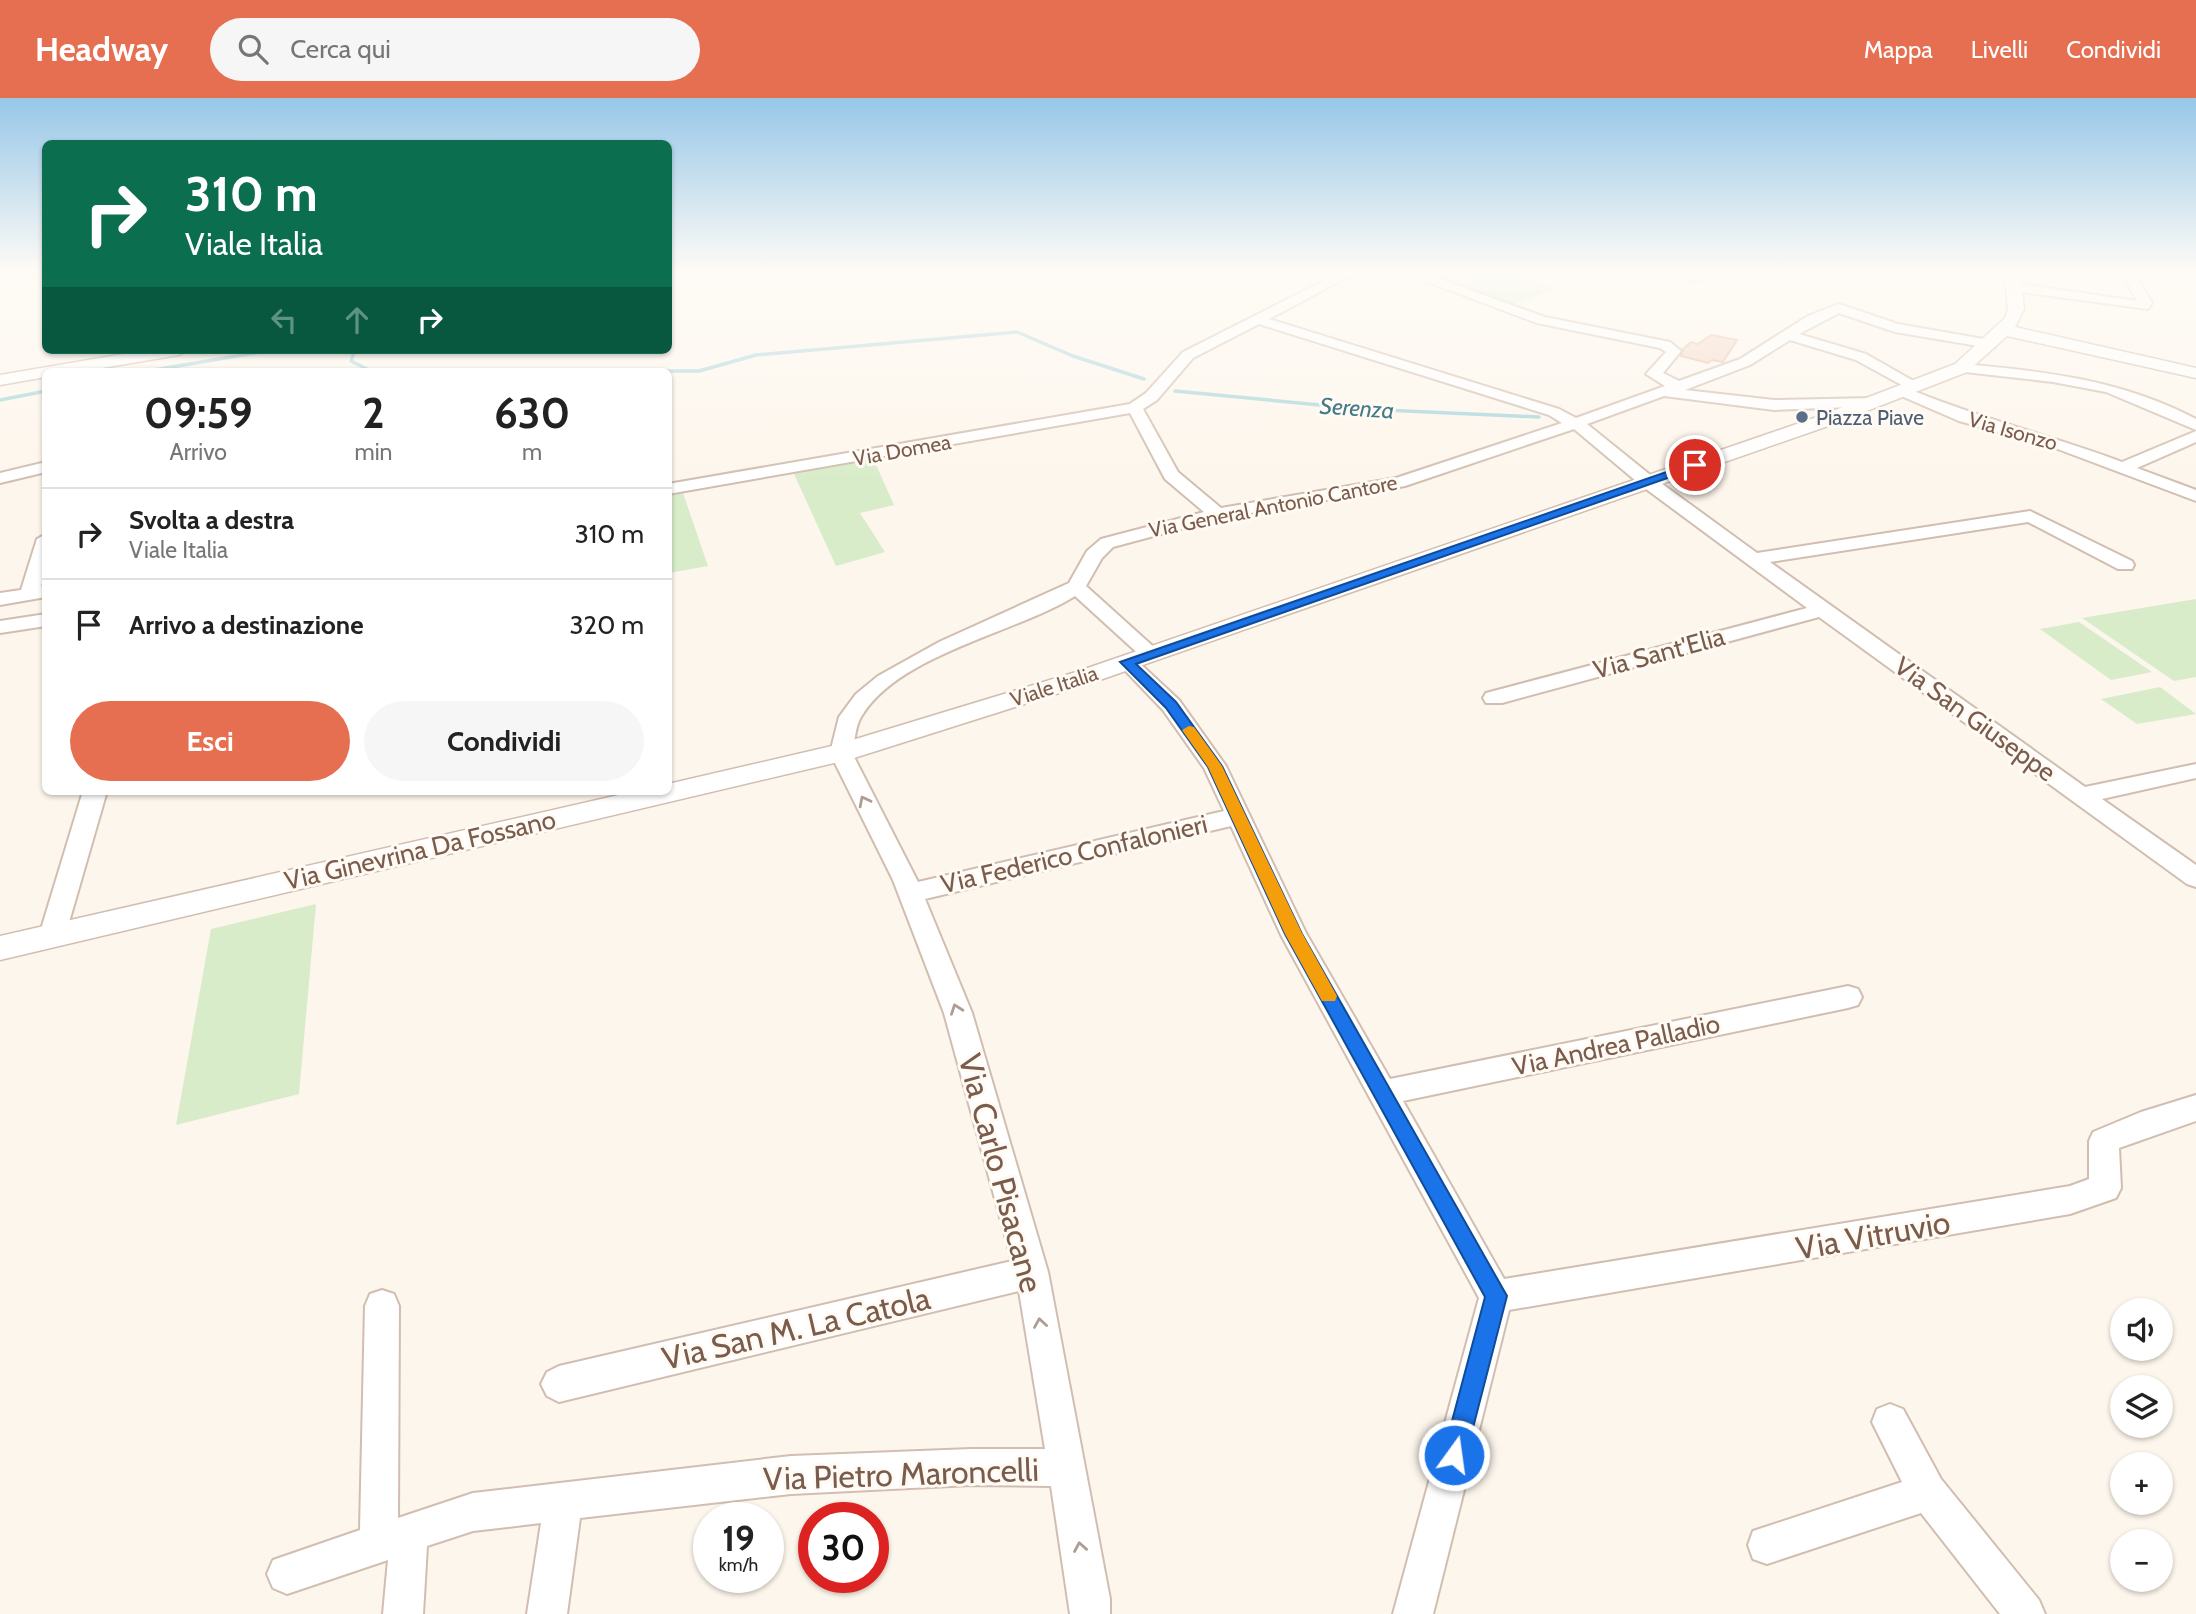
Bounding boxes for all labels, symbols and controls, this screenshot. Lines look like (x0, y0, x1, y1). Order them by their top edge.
search box (210, 18, 700, 81)
text: Headway (35, 29, 168, 69)
icon: search (234, 30, 272, 68)
text: Cerca qui (290, 33, 391, 65)
text: Mappa (1864, 35, 1933, 64)
text: Livelli (1971, 35, 2028, 64)
text: Condividi (2066, 35, 2161, 64)
text: 310 m (185, 164, 318, 223)
icon: right (70, 168, 161, 259)
text: Viale Italia (185, 224, 323, 263)
icon: left (265, 301, 303, 339)
icon: ahead (338, 301, 376, 339)
icon: right (411, 301, 449, 339)
text: 09:59 (144, 387, 253, 439)
text: 2 (362, 387, 385, 439)
text: 630 (494, 387, 570, 439)
water label: Serenza (1319, 391, 1395, 425)
place label: Piazza Piave (1816, 405, 1924, 430)
street label: Via Isonzo (1966, 406, 2060, 456)
marker: Piazza Piave (1794, 409, 1810, 425)
street label: Via Domea (851, 429, 953, 471)
pin (1665, 435, 1725, 495)
text: Arrivo (170, 438, 227, 466)
text: min (354, 438, 392, 466)
text: m (522, 438, 542, 466)
icon: arrive (1676, 446, 1714, 484)
street label: Via General Antonio Cantore (1147, 470, 1399, 542)
text: Svolta a destra (129, 504, 294, 536)
icon: right (70, 515, 108, 553)
text: 310 m (575, 518, 644, 550)
text: Viale Italia (129, 536, 228, 564)
icon: arrive (70, 606, 108, 644)
text: Arrivo a destinazione (129, 609, 364, 641)
text: 320 m (570, 609, 644, 641)
street label: Via Sant'Elia (1590, 620, 1729, 686)
street label: Via San Giuseppe (1888, 650, 2062, 788)
street label: Viale Italia (1007, 660, 1101, 712)
button: Esci (70, 701, 350, 781)
button: Condividi (364, 701, 644, 781)
one-way arrow (859, 795, 873, 808)
street label: Via Ginevrina Da Fossano (281, 803, 559, 897)
street label: Via Federico Confalonieri (938, 808, 1210, 900)
one-way arrow (950, 1003, 964, 1015)
street label: Via Andrea Palladio (1509, 1007, 1723, 1083)
street label: Via Carlo Pisacane (950, 1049, 1052, 1297)
street label: Via Vitruvio (1793, 1202, 1953, 1268)
street label: Via San M. La Catola (658, 1278, 934, 1378)
map controls (2110, 1298, 2173, 1592)
button: sound (2110, 1298, 2173, 1361)
one-way arrow (1033, 1317, 1048, 1329)
button: layers (2110, 1375, 2173, 1438)
position arrow (1417, 1418, 1491, 1492)
street label: Via Pietro Maroncelli (763, 1450, 1039, 1498)
button: + (2110, 1452, 2173, 1515)
speed limit sign: 30 (798, 1502, 889, 1593)
text: 19 (722, 1517, 755, 1560)
button: − (2110, 1529, 2173, 1592)
one-way arrow (1073, 1541, 1088, 1553)
text: km/h (719, 1554, 758, 1576)

